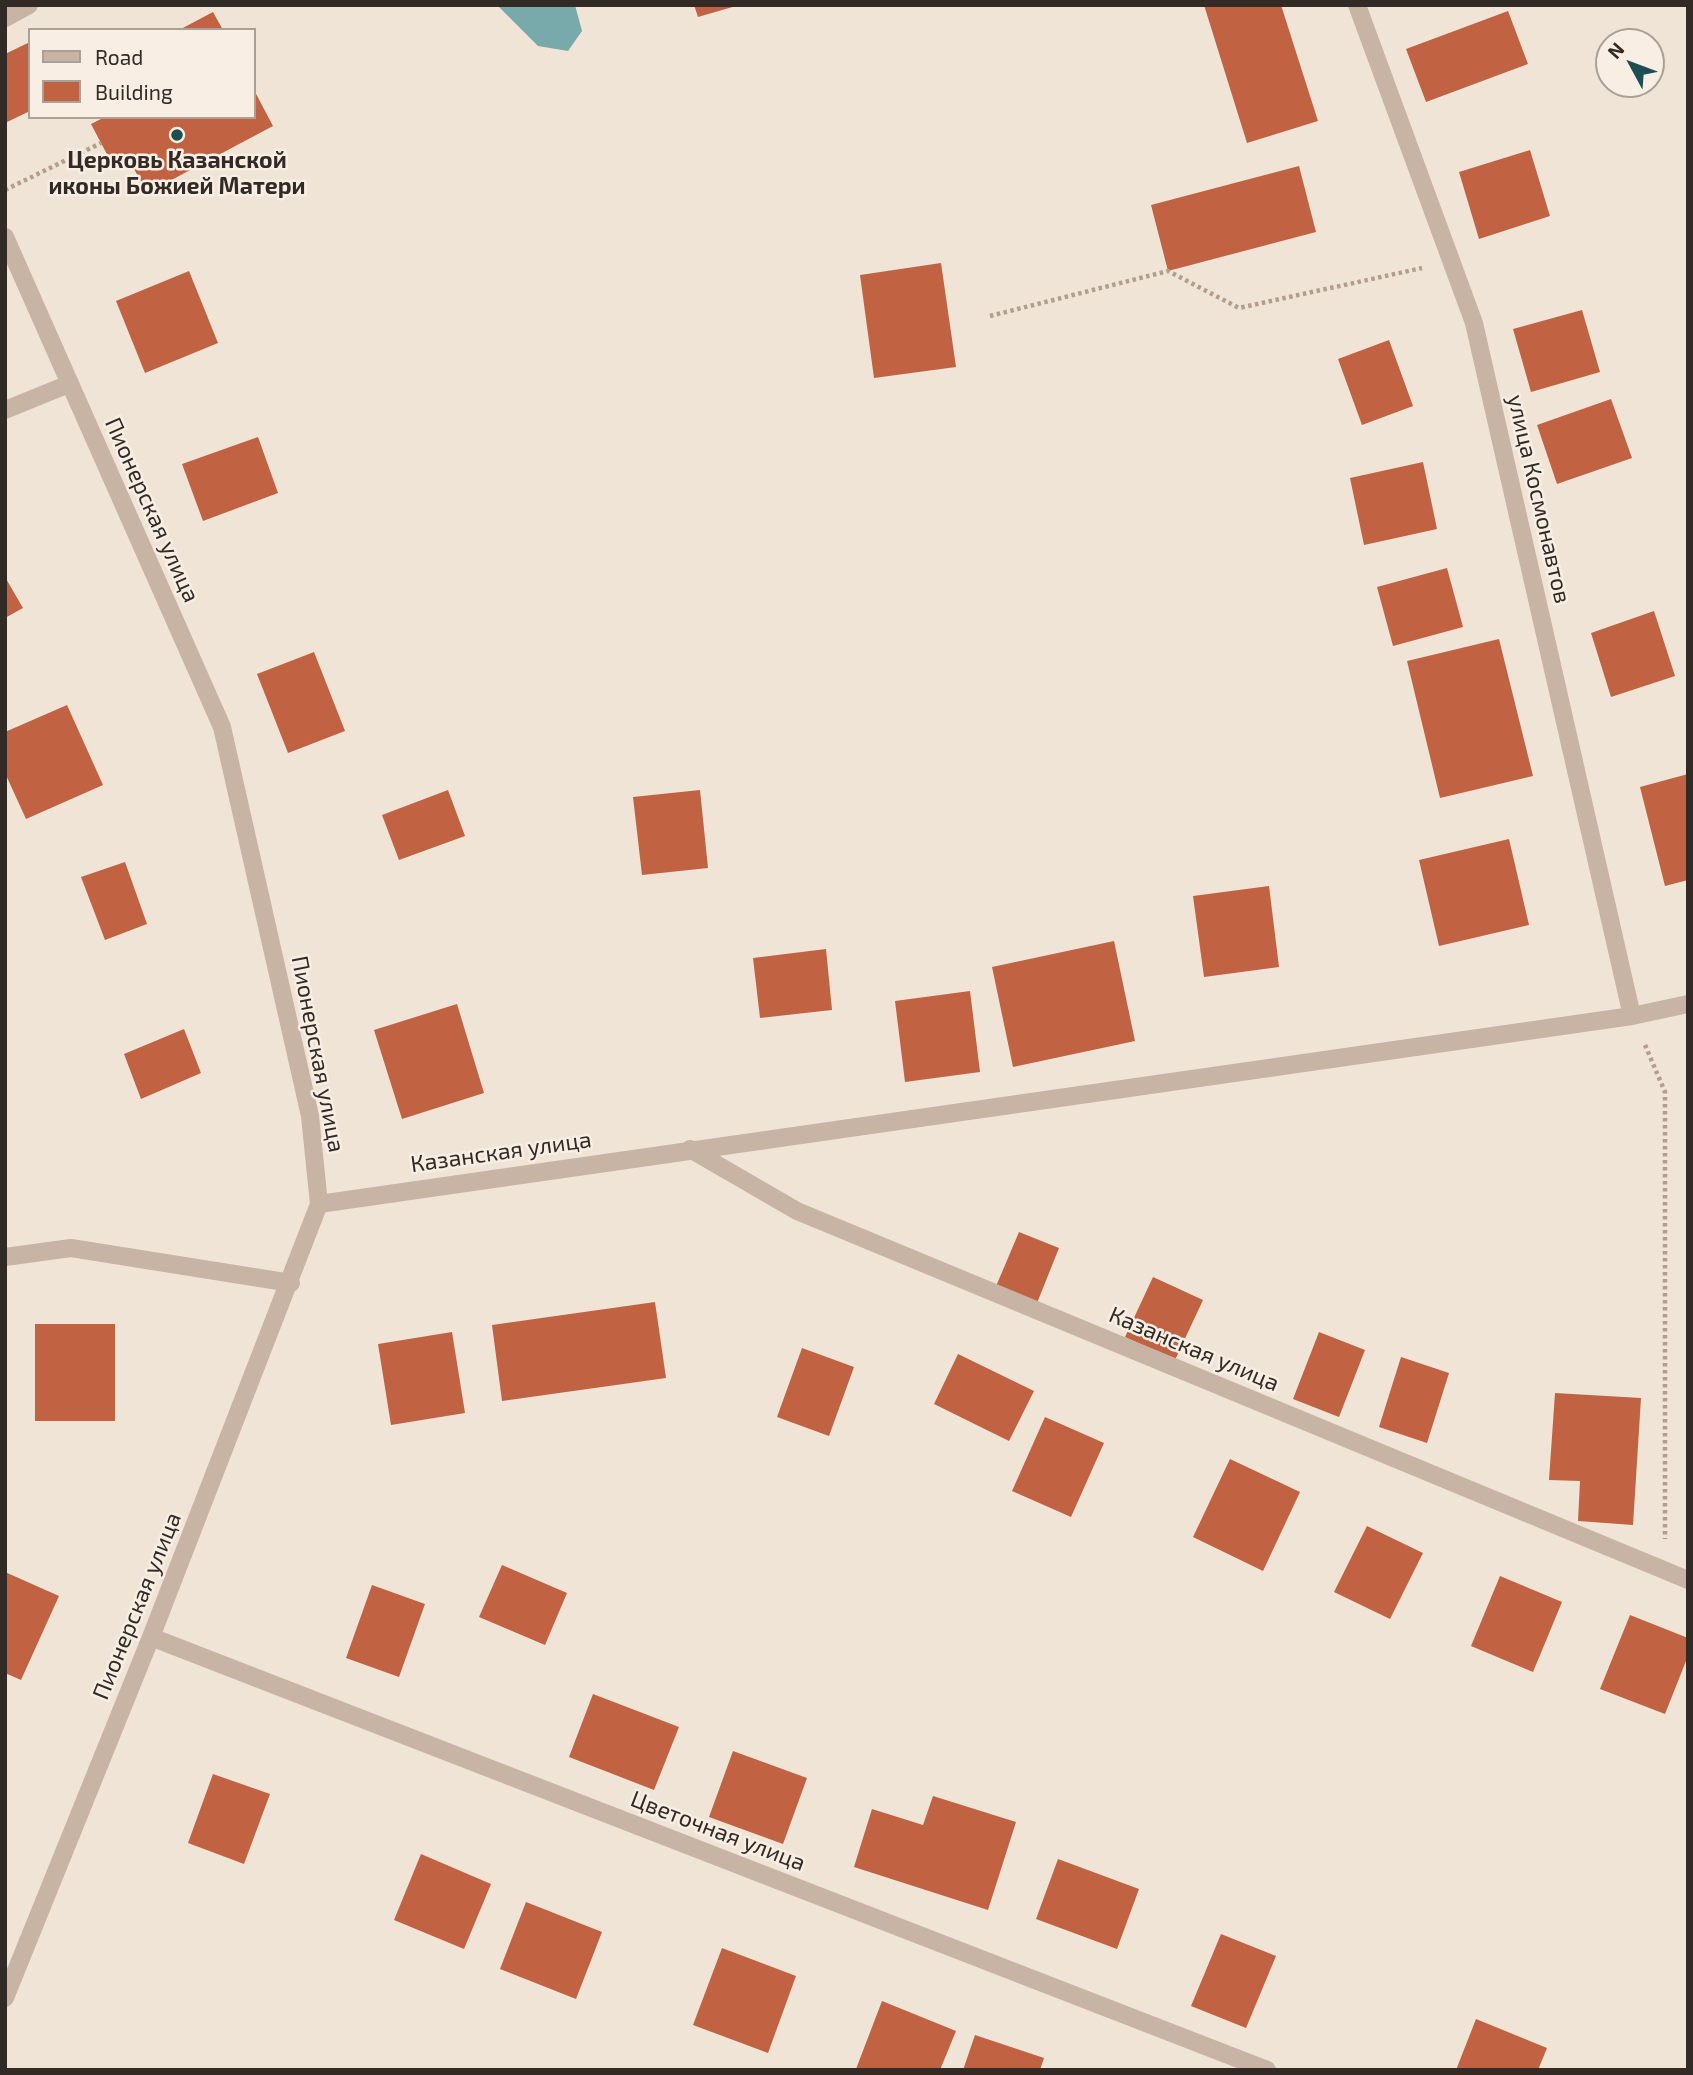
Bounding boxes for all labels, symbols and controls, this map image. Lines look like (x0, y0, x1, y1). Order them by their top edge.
legend (28, 28, 256, 119)
north arrow (1595, 28, 1665, 98)
text: N (1602, 37, 1628, 63)
text: Road (95, 44, 143, 69)
text: Building (95, 79, 173, 104)
marker: Церковь Казанской иконы Божией Матери (169, 127, 185, 143)
place label: Церковь Казанской иконы Божией Матери (48, 146, 306, 200)
street label: улица Космонавтов (1502, 392, 1576, 606)
street label: Пионерская улица (99, 413, 205, 607)
street label: Пионерская улица (285, 953, 351, 1155)
street label: Казанская улица (409, 1126, 593, 1178)
street label: Казанская улица (1105, 1301, 1283, 1397)
street label: Пионерская улица (87, 1508, 187, 1704)
street label: Цветочная улица (627, 1785, 809, 1877)

